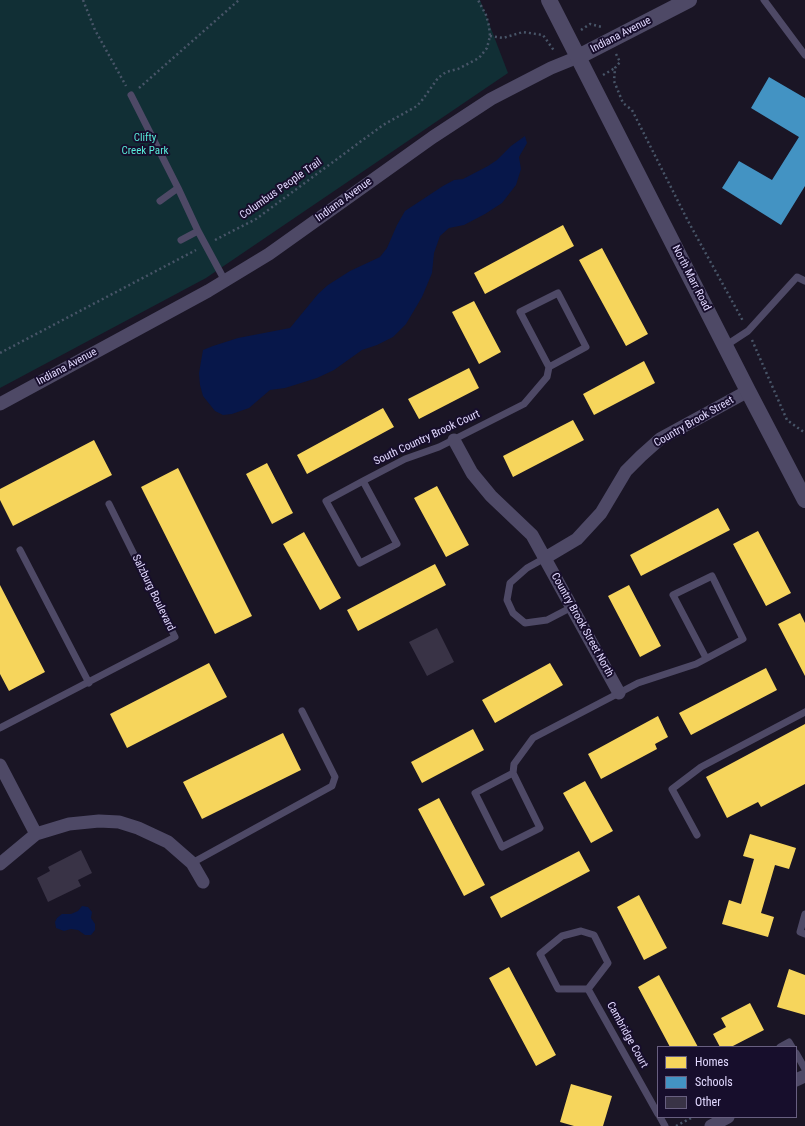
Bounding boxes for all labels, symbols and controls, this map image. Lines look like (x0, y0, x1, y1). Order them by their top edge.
street label: Indiana Avenue (589, 14, 653, 56)
park label: Clifty Creek Park (122, 131, 168, 157)
street label: Columbus People Trail (237, 156, 325, 222)
street label: Indiana Avenue (313, 175, 375, 225)
street label: North Marr Road (669, 243, 713, 313)
street label: Indiana Avenue (35, 346, 99, 388)
street label: Country Brook Street (652, 394, 736, 450)
street label: South Country Brook Court (372, 408, 482, 468)
street label: Salzburg Boulevard (129, 553, 177, 633)
street label: Country Brook Street North (548, 571, 616, 679)
street label: Cambridge Court (603, 1000, 651, 1070)
legend (657, 1046, 797, 1118)
text: Homes (695, 1055, 729, 1069)
text: Schools (695, 1075, 733, 1089)
text: Other (695, 1095, 721, 1109)

